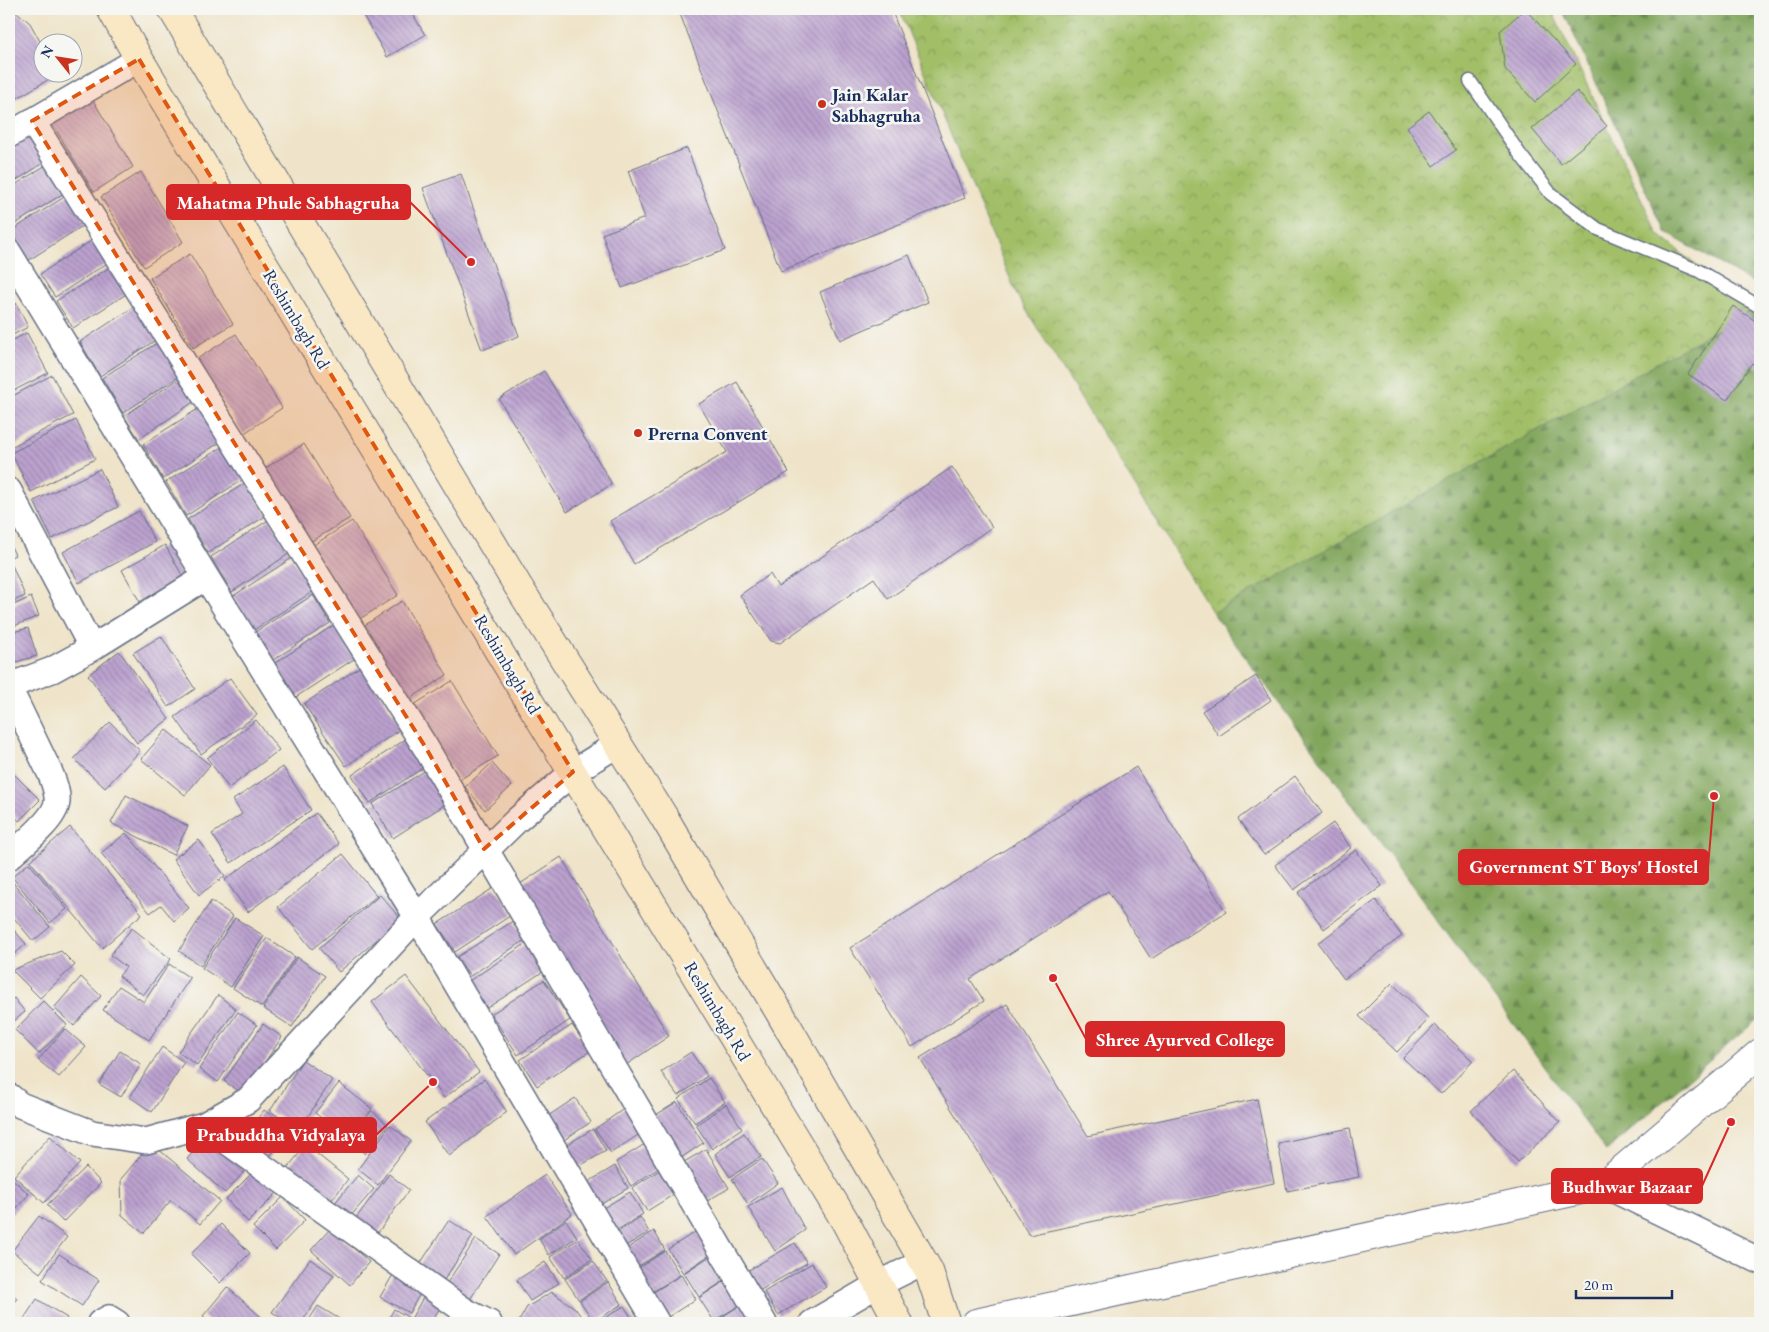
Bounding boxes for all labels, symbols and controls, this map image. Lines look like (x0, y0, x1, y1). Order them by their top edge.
north arrow (32, 32, 82, 82)
text: N (36, 42, 58, 61)
place label: Jain Kalar Sabhagruha (830, 83, 921, 127)
marker: Jain Kalar Sabhagruha (816, 98, 828, 110)
callout: Mahatma Phule Sabhagruha (167, 185, 410, 219)
text: Mahatma Phule Sabhagruha (176, 190, 400, 215)
street label: Reshimbagh Rd (258, 265, 336, 374)
place label: Prerna Convent (648, 422, 768, 445)
marker: Prerna Convent (632, 427, 644, 439)
street label: Reshimbagh Rd (469, 610, 547, 719)
callout: Government ST Boys' Hostel (1459, 850, 1708, 884)
text: Government ST Boys' Hostel (1470, 854, 1699, 879)
street label: Reshimbagh Rd (679, 957, 757, 1066)
callout: Shree Ayurved College (1086, 1022, 1284, 1056)
text: Shree Ayurved College (1096, 1027, 1274, 1052)
callout: Prabuddha Vidyalaya (187, 1118, 376, 1152)
text: Prabuddha Vidyalaya (197, 1122, 366, 1147)
callout: Budhwar Bazaar (1552, 1169, 1702, 1203)
text: Budhwar Bazaar (1562, 1174, 1692, 1199)
scale bar (1576, 1267, 1673, 1299)
text: 20 m (1584, 1275, 1613, 1294)

